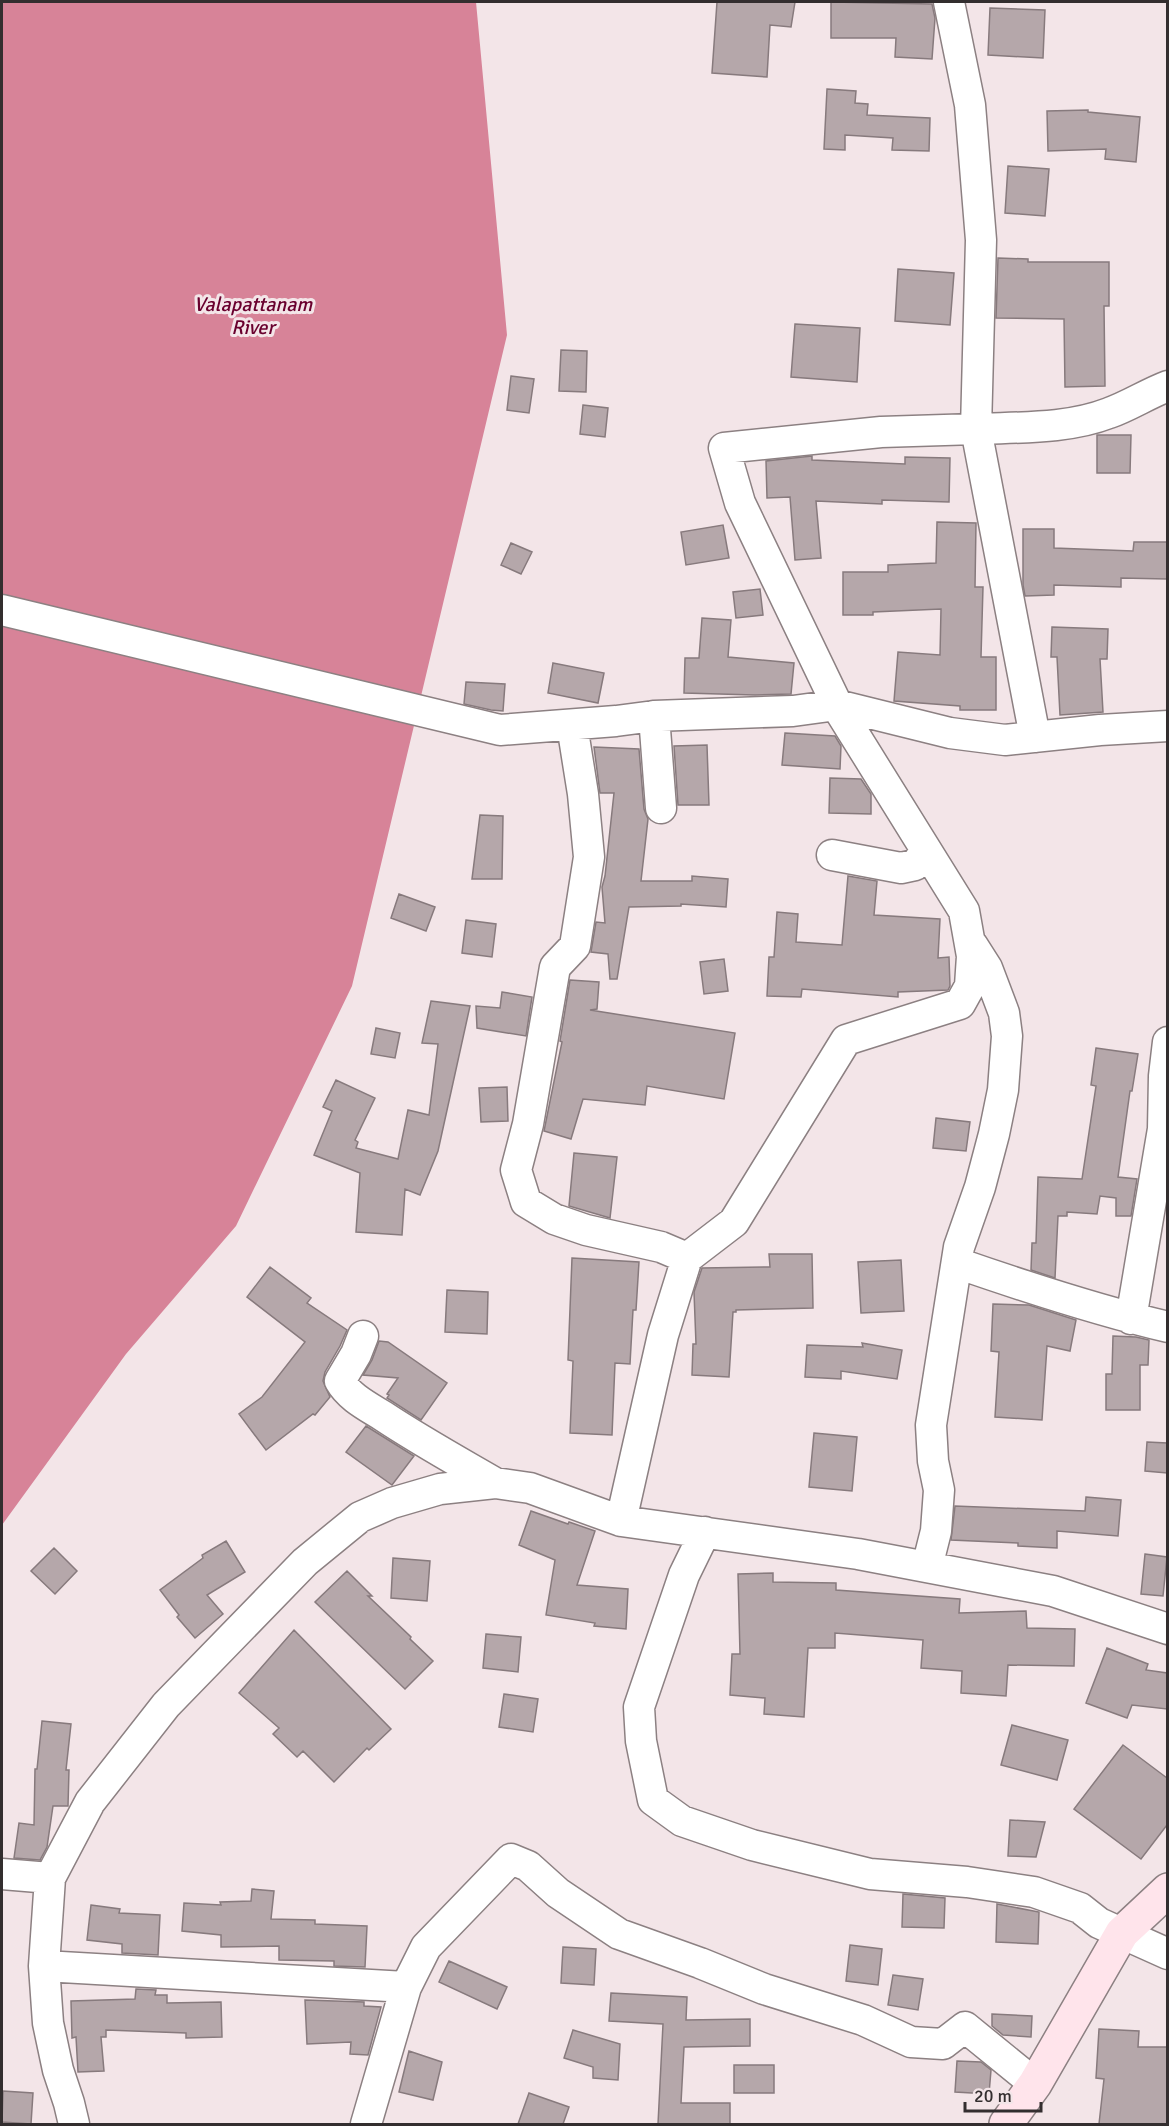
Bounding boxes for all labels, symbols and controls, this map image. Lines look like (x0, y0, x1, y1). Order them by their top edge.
water label: Valapattanam River (194, 292, 313, 340)
scale bar (965, 2075, 1042, 2113)
text: 20 m (974, 2085, 1012, 2107)

